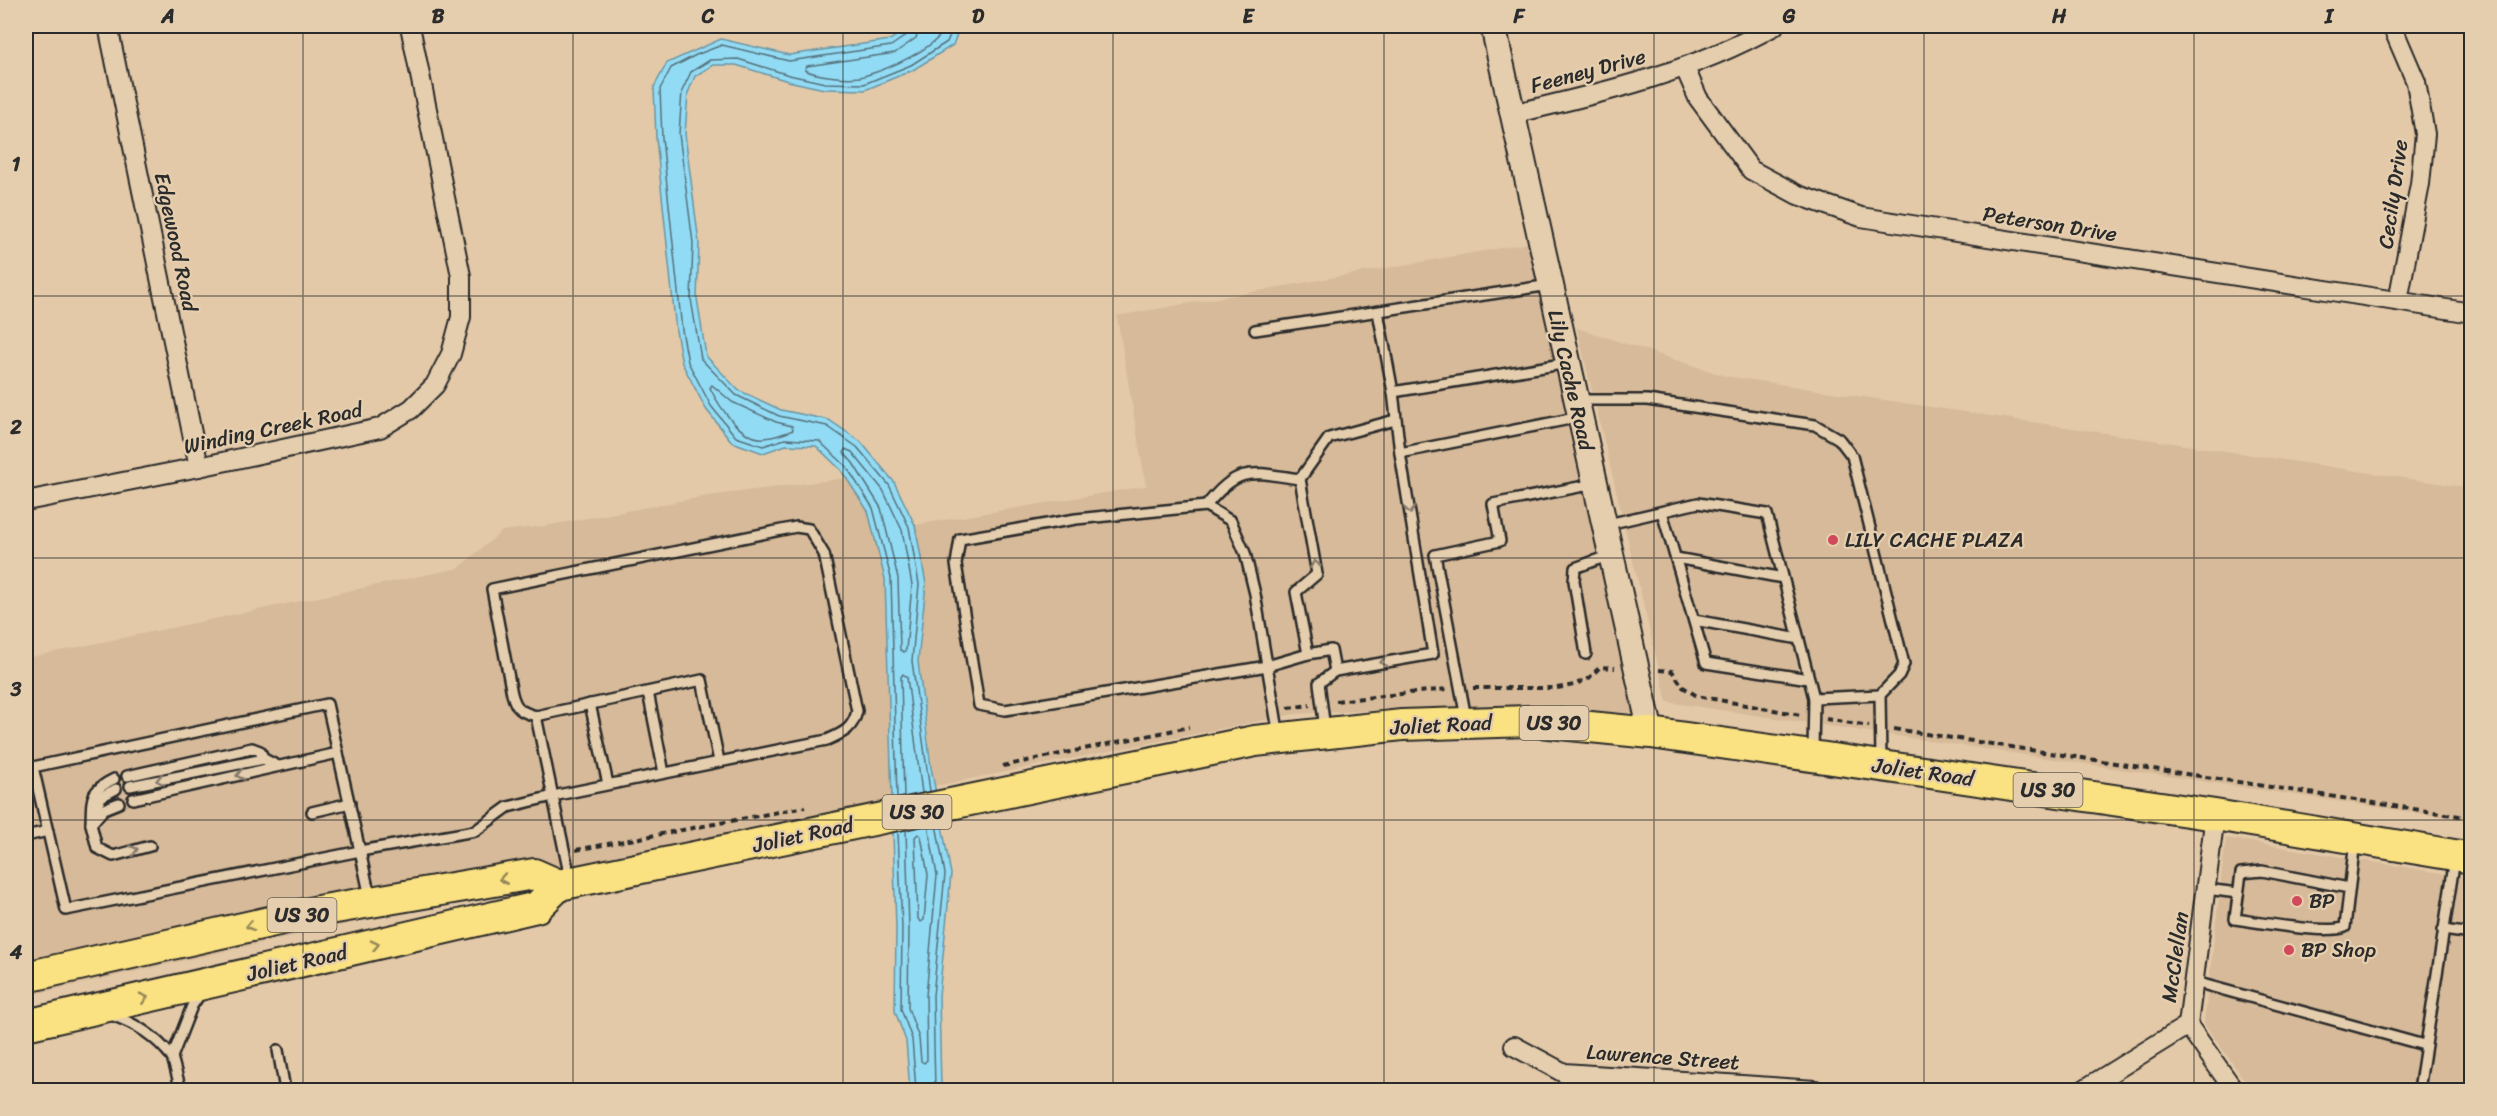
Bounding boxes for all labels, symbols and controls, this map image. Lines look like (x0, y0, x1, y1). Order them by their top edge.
text: A (160, 0, 175, 34)
text: B (432, 0, 445, 34)
text: C (701, 0, 715, 34)
text: D (972, 0, 985, 34)
text: E (1242, 0, 1255, 34)
text: F (1513, 0, 1526, 34)
text: G (1782, 0, 1796, 34)
text: H (2051, 0, 2067, 34)
text: I (2324, 0, 2335, 34)
street label: Feeney Drive (1526, 37, 1650, 105)
street label: Cecily Drive (2367, 137, 2419, 251)
text: 1 (12, 147, 21, 182)
street label: Edgewood Road (143, 169, 210, 317)
street label: Peterson Drive (1980, 195, 2120, 253)
street label: Lily Cache Road (1536, 306, 1606, 456)
street label: Winding Creek Road (180, 390, 368, 465)
text: 2 (9, 410, 22, 445)
one-way arrow (1403, 506, 1415, 515)
place label: LILY CACHE PLAZA (1845, 521, 2024, 559)
marker: LILY CACHE PLAZA (1826, 533, 1840, 547)
one-way arrow (1309, 559, 1322, 569)
one-way arrow (1380, 656, 1389, 668)
text: 3 (10, 672, 22, 707)
street label: Joliet Road (1388, 703, 1495, 747)
road number: US 30 (1520, 706, 1588, 740)
street label: Joliet Road (1869, 746, 1978, 798)
one-way arrow (235, 767, 245, 780)
one-way arrow (155, 773, 165, 786)
road number: US 30 (2014, 773, 2082, 807)
road number: US 30 (882, 795, 952, 829)
street label: Joliet Road (748, 805, 859, 864)
one-way arrow (128, 845, 139, 857)
one-way arrow (499, 872, 509, 885)
place label: BP (2309, 882, 2335, 920)
marker: BP (2290, 894, 2304, 908)
road number: US 30 (268, 898, 336, 932)
street label: McClellan (2150, 909, 2200, 1005)
one-way arrow (245, 919, 255, 932)
place label: BP Shop (2301, 931, 2376, 969)
street label: Joliet Road (242, 933, 353, 993)
text: 4 (9, 935, 23, 970)
one-way arrow (370, 939, 380, 952)
marker: BP Shop (2282, 943, 2296, 957)
one-way arrow (139, 992, 149, 1005)
street label: Lawrence Street (1585, 1033, 1741, 1081)

